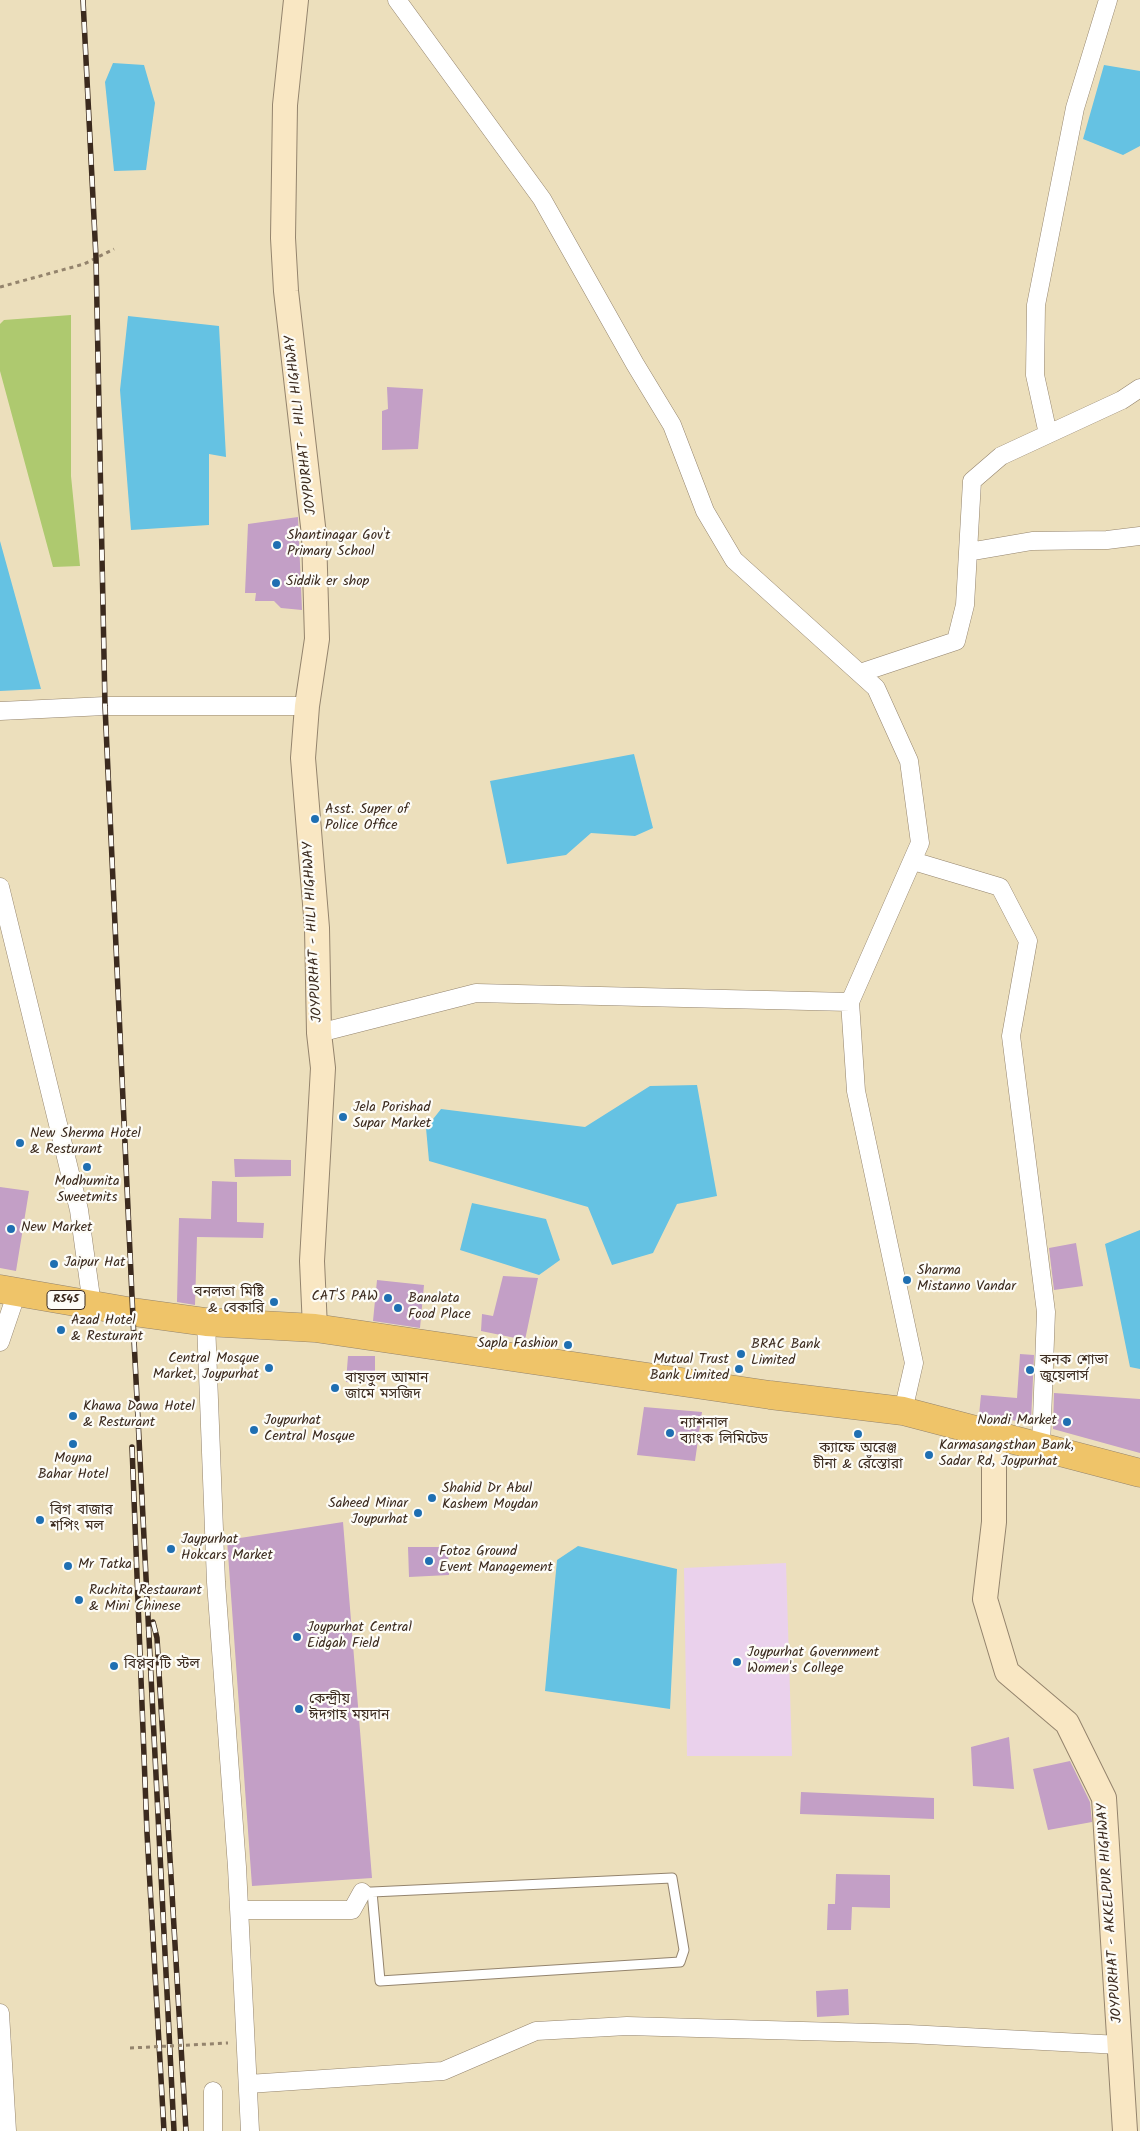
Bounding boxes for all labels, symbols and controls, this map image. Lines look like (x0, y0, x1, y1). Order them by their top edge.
street label: JOYPURHAT - HILI HIGHWAY (283, 334, 321, 516)
place label: Shantinagar Gov't Primary School (287, 529, 390, 562)
marker: Shantinagar Gov't Primary School (271, 539, 283, 551)
place label: Siddik er shop (286, 575, 369, 591)
marker: Siddik er shop (270, 577, 282, 589)
place label: Asst. Super of Police Office (325, 803, 409, 836)
marker: Asst. Super of Police Office (309, 813, 321, 825)
street label: JOYPURHAT - HILI HIGHWAY (301, 841, 327, 1023)
place label: Jela Porishad Supar Market (353, 1101, 431, 1134)
marker: Jela Porishad Supar Market (337, 1111, 349, 1123)
place label: New Sherma Hotel & Resturant (30, 1127, 141, 1160)
marker: New Sherma Hotel & Resturant (14, 1137, 26, 1149)
marker: Modhumita Sweetmits (81, 1161, 93, 1173)
place label: Modhumita Sweetmits (54, 1175, 120, 1208)
place label: New Market (21, 1221, 92, 1237)
marker: New Market (5, 1223, 17, 1235)
place label: Jaipur Hat (64, 1256, 125, 1272)
marker: Jaipur Hat (48, 1258, 60, 1270)
place label: Sharma Mistanno Vandar (917, 1264, 1016, 1296)
marker: Sharma Mistanno Vandar (901, 1274, 913, 1286)
place label: বনলতা মিষ্টি & বেকারি (194, 1286, 264, 1318)
road number: R545 (47, 1290, 85, 1310)
place label: CAT'S PAW (311, 1290, 378, 1306)
marker: CAT'S PAW (382, 1292, 394, 1304)
place label: Banalata Food Place (408, 1292, 471, 1324)
marker: বনলতা মিষ্টি & বেকারি (268, 1296, 280, 1308)
marker: Banalata Food Place (392, 1302, 404, 1314)
place label: Azad Hotel & Resturant (71, 1314, 143, 1346)
marker: Azad Hotel & Resturant (55, 1324, 67, 1336)
place label: Sapla Fashion (477, 1337, 558, 1353)
place label: BRAC Bank Limited (751, 1338, 820, 1370)
marker: Sapla Fashion (562, 1339, 574, 1351)
marker: BRAC Bank Limited (735, 1348, 747, 1360)
place label: Central Mosque Market, Joypurhat (153, 1352, 259, 1384)
place label: Mutual Trust Bank Limited (650, 1353, 729, 1385)
place label: কনক শোভা জুয়েলার্স (1040, 1354, 1108, 1386)
marker: Central Mosque Market, Joypurhat (263, 1362, 275, 1374)
marker: Mutual Trust Bank Limited (733, 1363, 745, 1375)
marker: কনক শোভা জুয়েলার্স (1024, 1364, 1036, 1376)
place label: বায়তুল আমান জামে মসজিদ (345, 1372, 429, 1404)
marker: বায়তুল আমান জামে মসজিদ (329, 1382, 341, 1394)
place label: Khawa Dawa Hotel & Resturant (83, 1400, 195, 1432)
marker: Khawa Dawa Hotel & Resturant (67, 1410, 79, 1422)
place label: Joypurhat Central Mosque (264, 1414, 355, 1446)
place label: Nondi Market (977, 1414, 1057, 1430)
marker: Nondi Market (1061, 1416, 1073, 1428)
place label: ন্যাশনাল ব্যাংক লিমিটেড (680, 1417, 768, 1450)
marker: Joypurhat Central Mosque (248, 1424, 260, 1436)
marker: ন্যাশনাল ব্যাংক লিমিটেড (664, 1427, 676, 1439)
marker: ক্যাফে অরেঞ্জ চীনা & রেঁস্তোরা (852, 1428, 864, 1440)
marker: Moyna Bahar Hotel (67, 1438, 79, 1450)
place label: Karmasangsthan Bank, Sadar Rd, Joypurhat (939, 1439, 1074, 1471)
place label: ক্যাফে অরেঞ্জ চীনা & রেঁস্তোরা (813, 1442, 903, 1474)
marker: Karmasangsthan Bank, Sadar Rd, Joypurhat (923, 1449, 935, 1461)
place label: Moyna Bahar Hotel (38, 1452, 108, 1484)
place label: Shahid Dr Abul Kashem Moydan (442, 1482, 538, 1514)
marker: Shahid Dr Abul Kashem Moydan (426, 1492, 438, 1504)
place label: Saheed Minar Joypurhat (328, 1497, 408, 1530)
place label: বিগ বাজার শপিং মল (50, 1504, 113, 1536)
marker: Saheed Minar Joypurhat (412, 1507, 424, 1519)
marker: বিগ বাজার শপিং মল (34, 1514, 46, 1526)
place label: Jaypurhat Hokcars Market (181, 1533, 273, 1565)
marker: Jaypurhat Hokcars Market (165, 1543, 177, 1555)
place label: Fotoz Ground Event Management (439, 1545, 553, 1578)
marker: Fotoz Ground Event Management (423, 1555, 435, 1567)
place label: Mr Tatka (78, 1558, 132, 1574)
marker: Mr Tatka (62, 1560, 74, 1572)
place label: Ruchita Restaurant & Mini Chinese (89, 1584, 202, 1616)
marker: Ruchita Restaurant & Mini Chinese (73, 1594, 85, 1606)
place label: Joypurhat Central Eidgah Field (307, 1621, 412, 1654)
marker: Joypurhat Central Eidgah Field (291, 1631, 303, 1643)
place label: Joypurhat Government Women's College (747, 1646, 879, 1678)
marker: Joypurhat Government Women's College (731, 1656, 743, 1668)
place label: বিপ্লব টি স্টল (124, 1658, 200, 1674)
marker: বিপ্লব টি স্টল (108, 1660, 120, 1672)
place label: কেন্দ্রীয় ঈদগাহ ময়দান (309, 1693, 389, 1725)
marker: কেন্দ্রীয় ঈদগাহ ময়দান (293, 1703, 305, 1715)
street label: JOYPURHAT - AKKELPUR HIGHWAY (1095, 1803, 1127, 2023)

